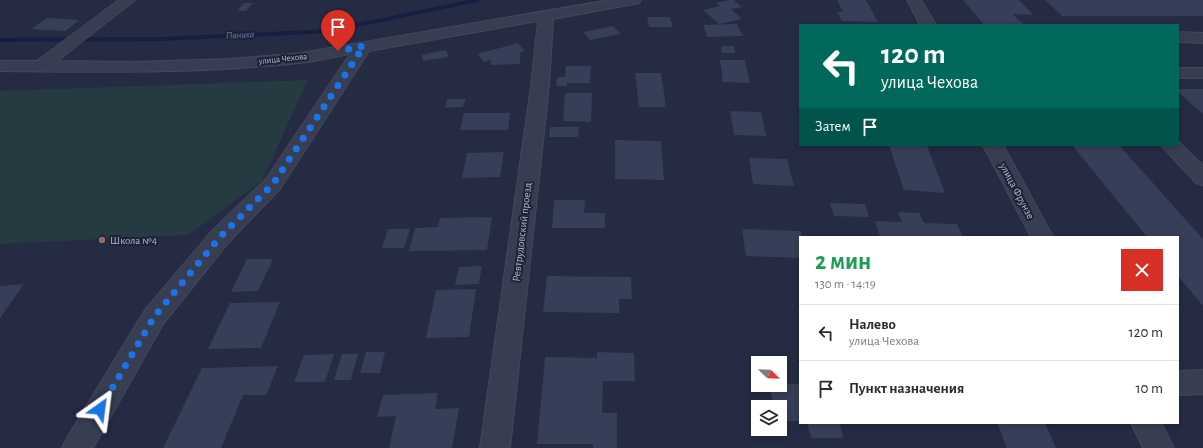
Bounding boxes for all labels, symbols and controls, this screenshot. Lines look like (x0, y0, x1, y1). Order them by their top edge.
pin (321, 10, 355, 51)
icon: arrive (327, 16, 349, 38)
water label: Паника (226, 29, 254, 41)
icon: left (815, 40, 867, 92)
text: 120 m (881, 41, 946, 69)
street label: улица Чехова (257, 52, 308, 66)
text: улица Чехова (881, 74, 978, 92)
icon: arrive (859, 116, 881, 138)
text: Затем (815, 119, 851, 134)
street label: улица Фрунзе (997, 160, 1036, 221)
street label: Ревтрудовский проезд (510, 181, 534, 282)
marker: Школа №4 (97, 235, 107, 245)
place label: Школа №4 (110, 235, 157, 246)
button: close (1121, 249, 1163, 291)
text: 2 мин (815, 250, 871, 274)
text: 130 m · 14:19 (815, 278, 876, 291)
text: Налево (849, 317, 896, 332)
icon: left (815, 322, 837, 344)
text: 120 m (1129, 325, 1163, 340)
text: улица Чехова (849, 335, 919, 348)
north arrow (751, 356, 787, 392)
map controls (751, 356, 787, 436)
icon: arrive (815, 378, 837, 400)
text: Пункт назначения (849, 381, 964, 396)
text: 10 m (1135, 381, 1163, 396)
position arrow (79, 388, 121, 430)
button: layers (751, 400, 787, 436)

